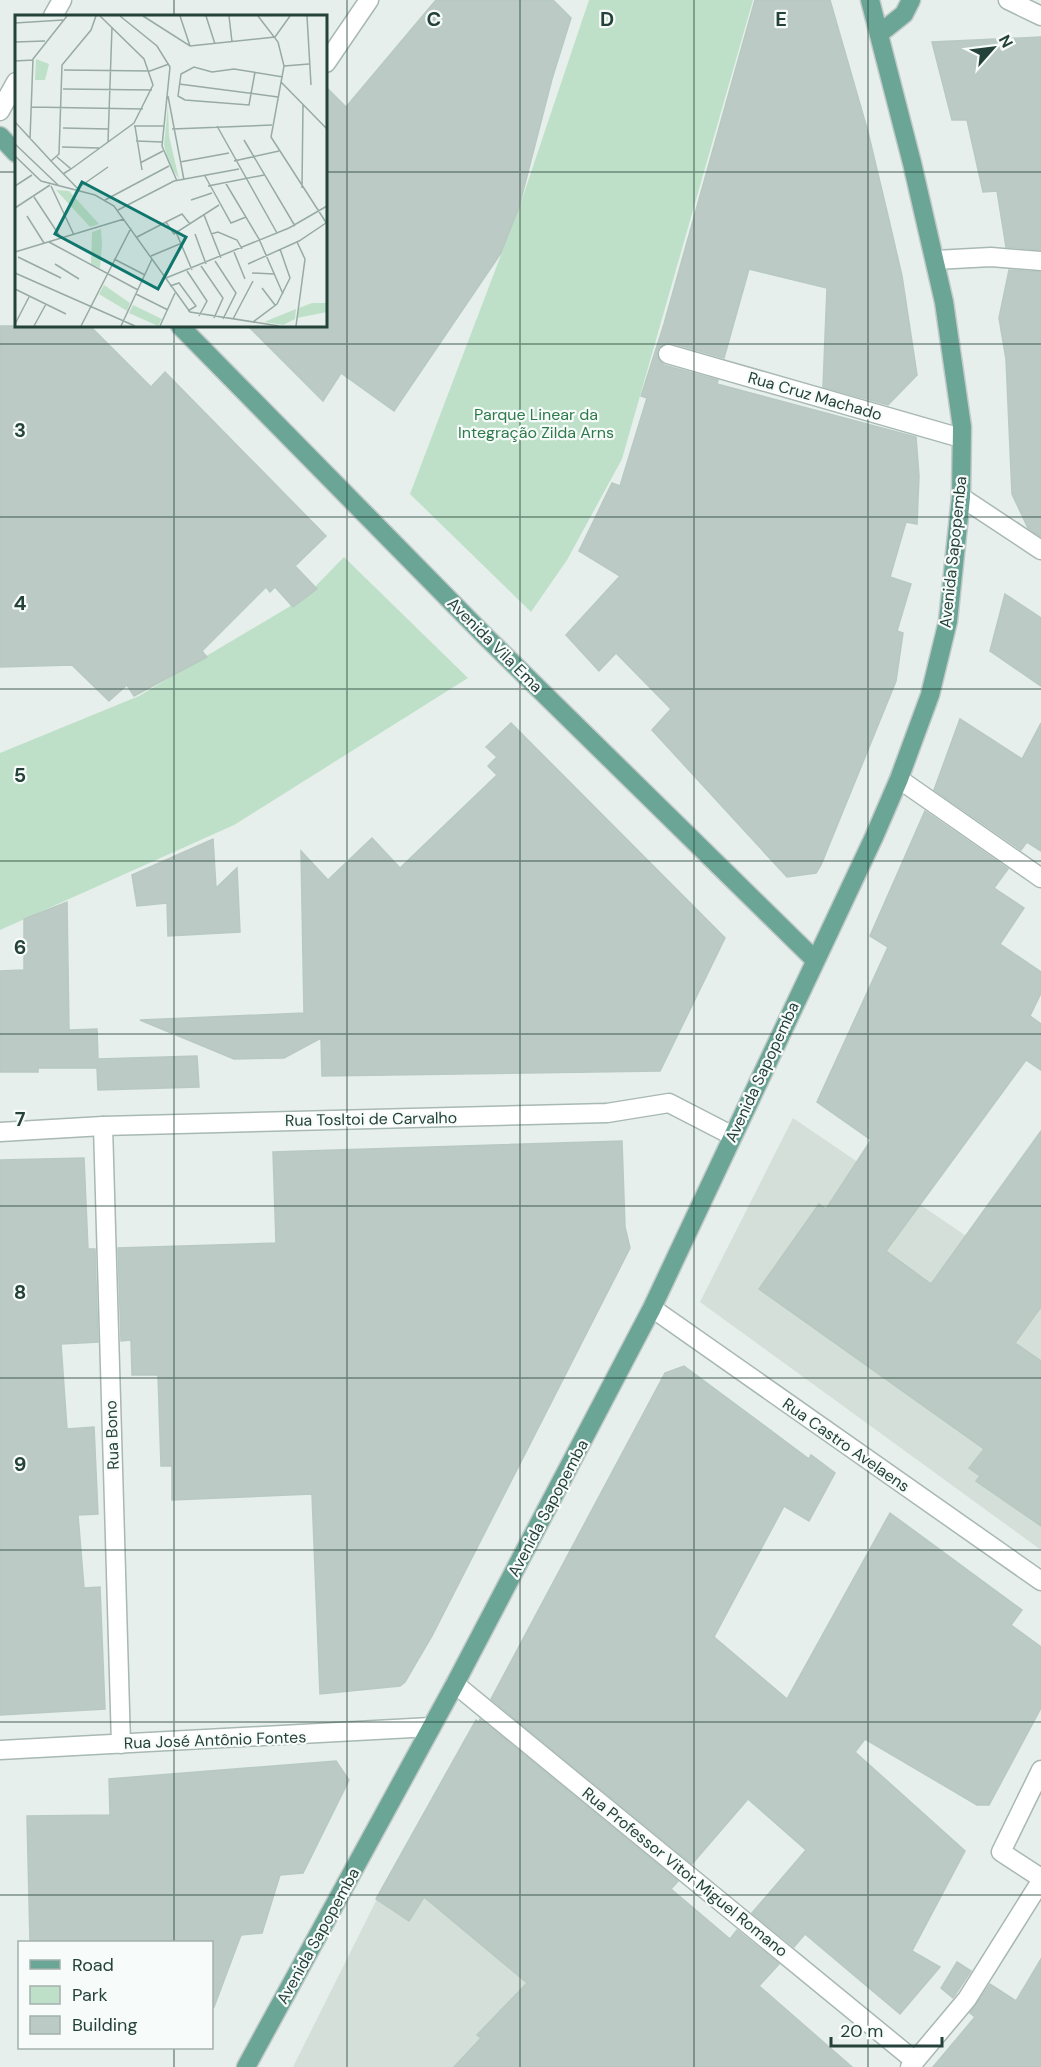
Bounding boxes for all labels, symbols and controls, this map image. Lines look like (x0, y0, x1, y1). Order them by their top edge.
text: C (427, 6, 441, 32)
text: D (600, 6, 614, 32)
text: E (775, 6, 787, 32)
inset map (15, 15, 327, 327)
north arrow (963, 18, 1023, 78)
text: N (994, 31, 1018, 51)
street label: Rua Cruz Machado (746, 367, 884, 425)
park label: Parque Linear da Integração Zilda Arns (458, 404, 614, 443)
text: 3 (14, 417, 26, 443)
street label: Avenida Sapopemba (935, 475, 971, 629)
text: 4 (14, 590, 27, 616)
street label: Avenida Vila Ema (443, 593, 547, 697)
text: 5 (14, 762, 26, 788)
text: 6 (14, 934, 26, 960)
street label: Avenida Sapopemba (720, 998, 804, 1146)
text: 7 (15, 1106, 26, 1132)
street label: Rua Tosltoi de Carvalho (285, 1107, 457, 1131)
text: 8 (14, 1279, 26, 1305)
street label: Rua Castro Avelaens (778, 1393, 914, 1497)
street label: Rua Bono (100, 1400, 124, 1470)
street label: Avenida Sapopemba (503, 1436, 593, 1580)
text: 9 (14, 1451, 26, 1477)
street label: Rua José Antônio Fontes (123, 1726, 307, 1754)
street label: Rua Professor Vitor Miguel Romano (578, 1782, 792, 1962)
street label: Avenida Sapopemba (272, 1864, 364, 2008)
legend (18, 1941, 213, 2049)
text: Road (72, 1953, 114, 1977)
text: Park (72, 1983, 108, 2007)
scale bar (831, 2010, 942, 2048)
text: Building (72, 2013, 137, 2037)
text: 20 m (840, 2019, 883, 2043)

